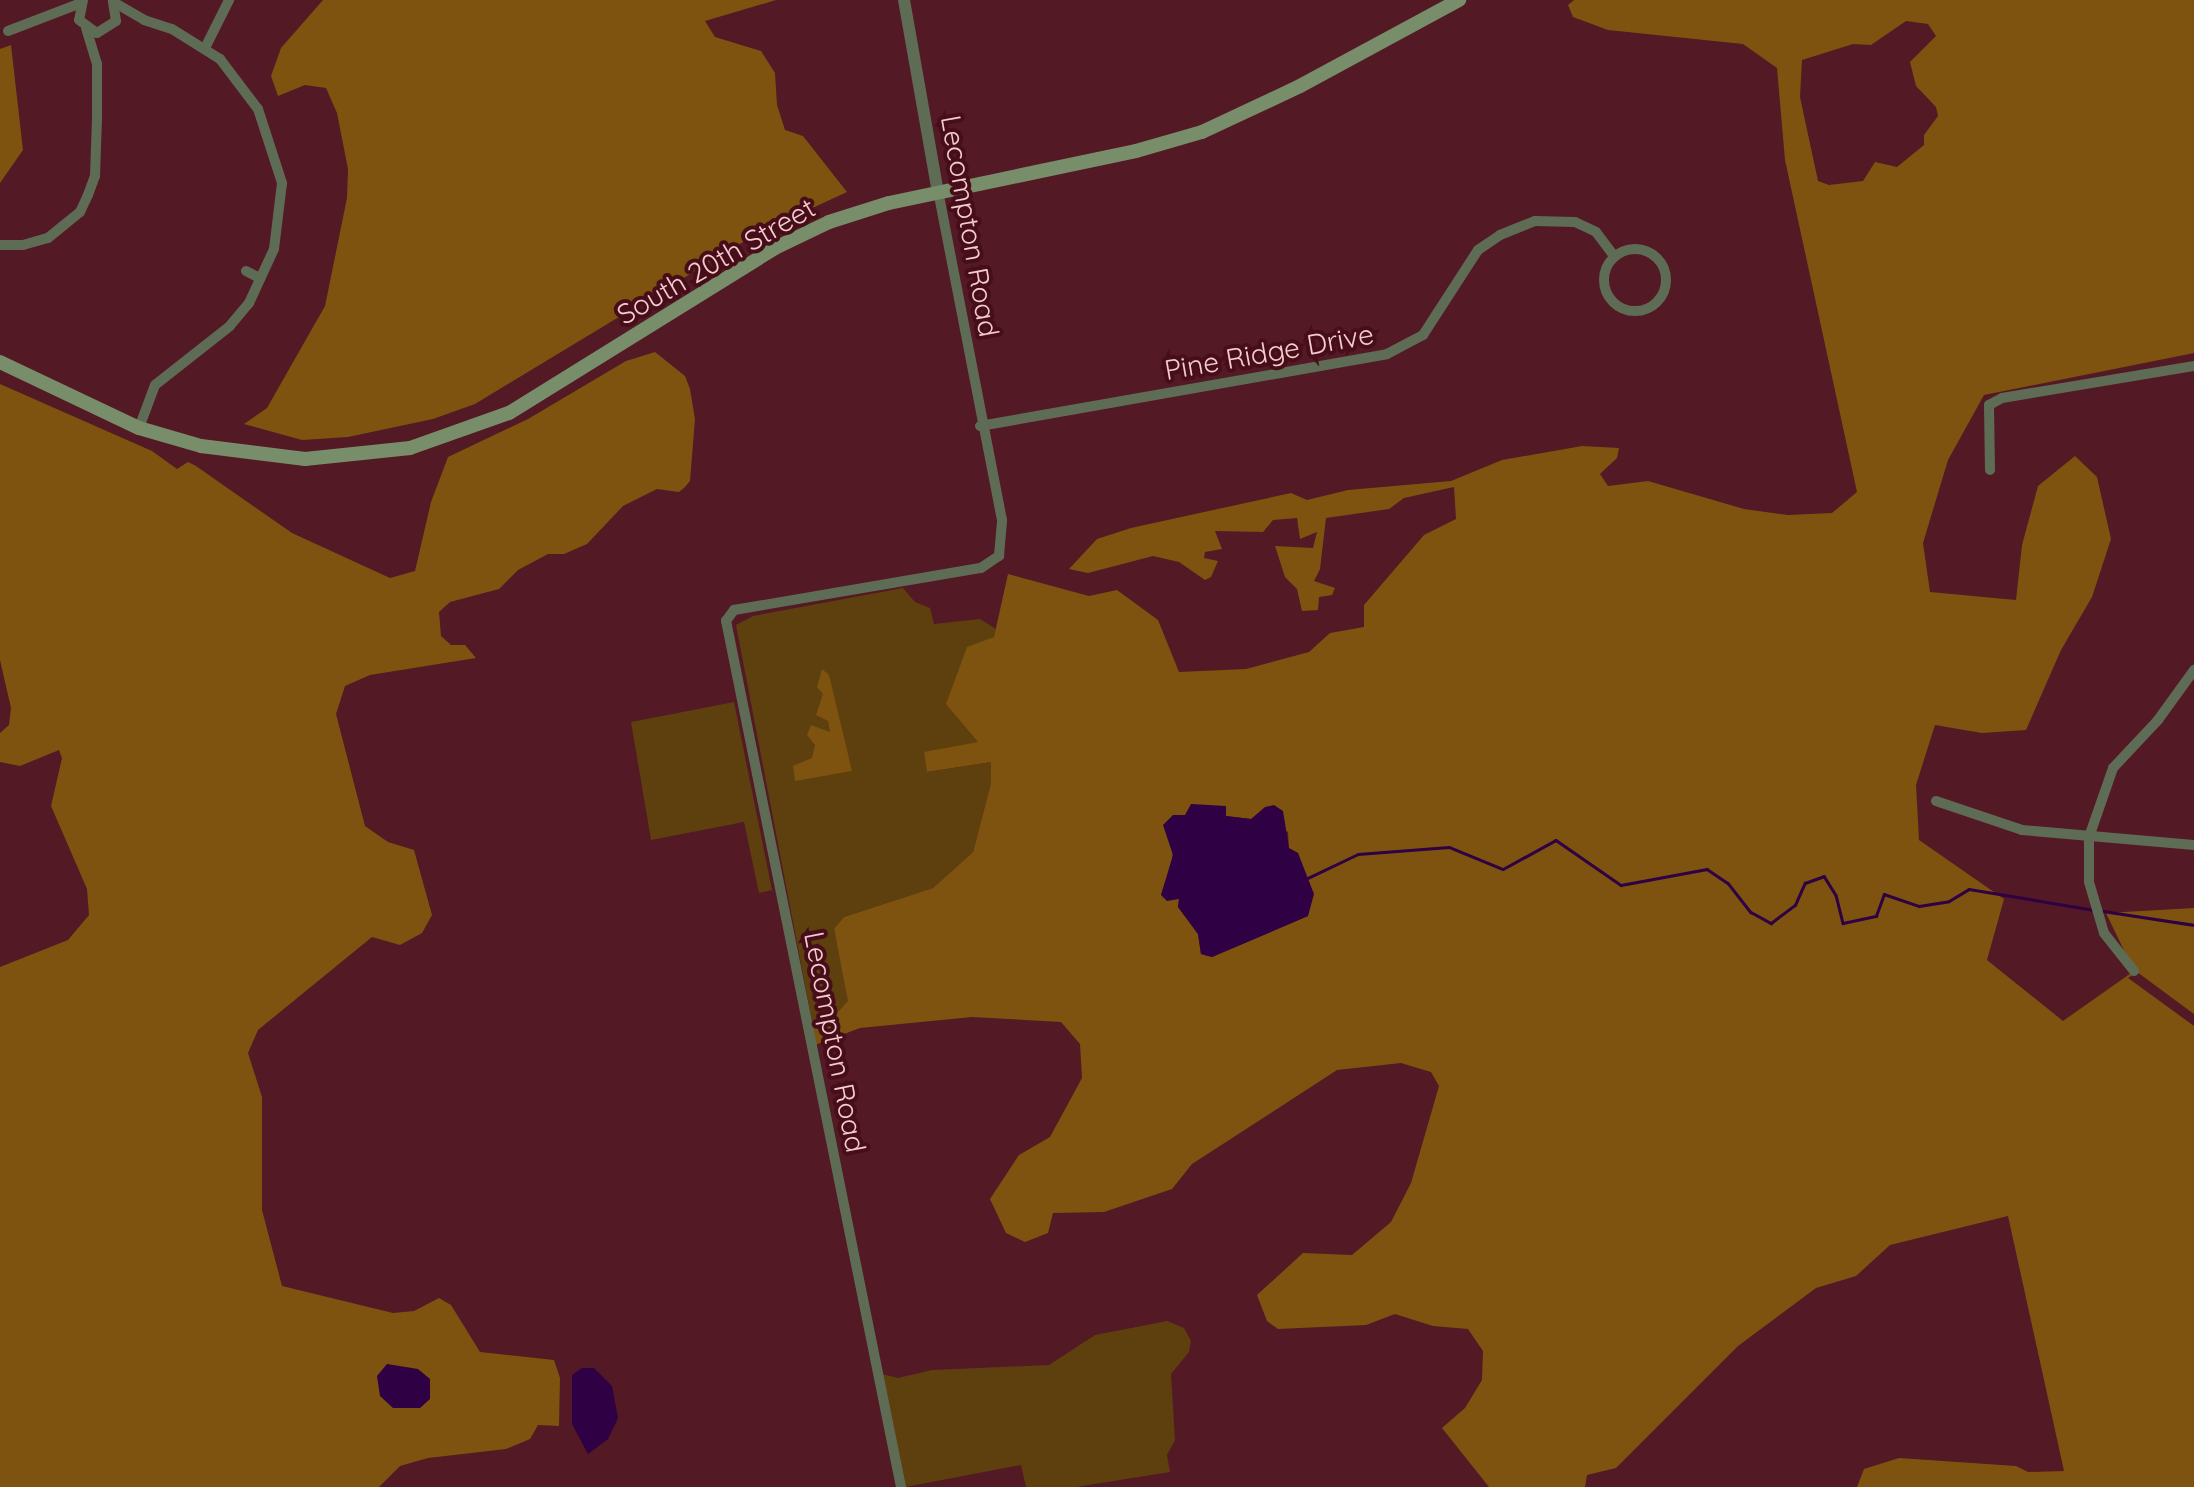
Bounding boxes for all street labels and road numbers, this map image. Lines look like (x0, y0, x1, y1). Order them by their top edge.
street label: Lecompton Road (934, 113, 1006, 339)
street label: South 20th Street (611, 191, 821, 331)
street label: Pine Ridge Drive (1162, 317, 1376, 387)
street label: Lecompton Road (797, 929, 873, 1155)

